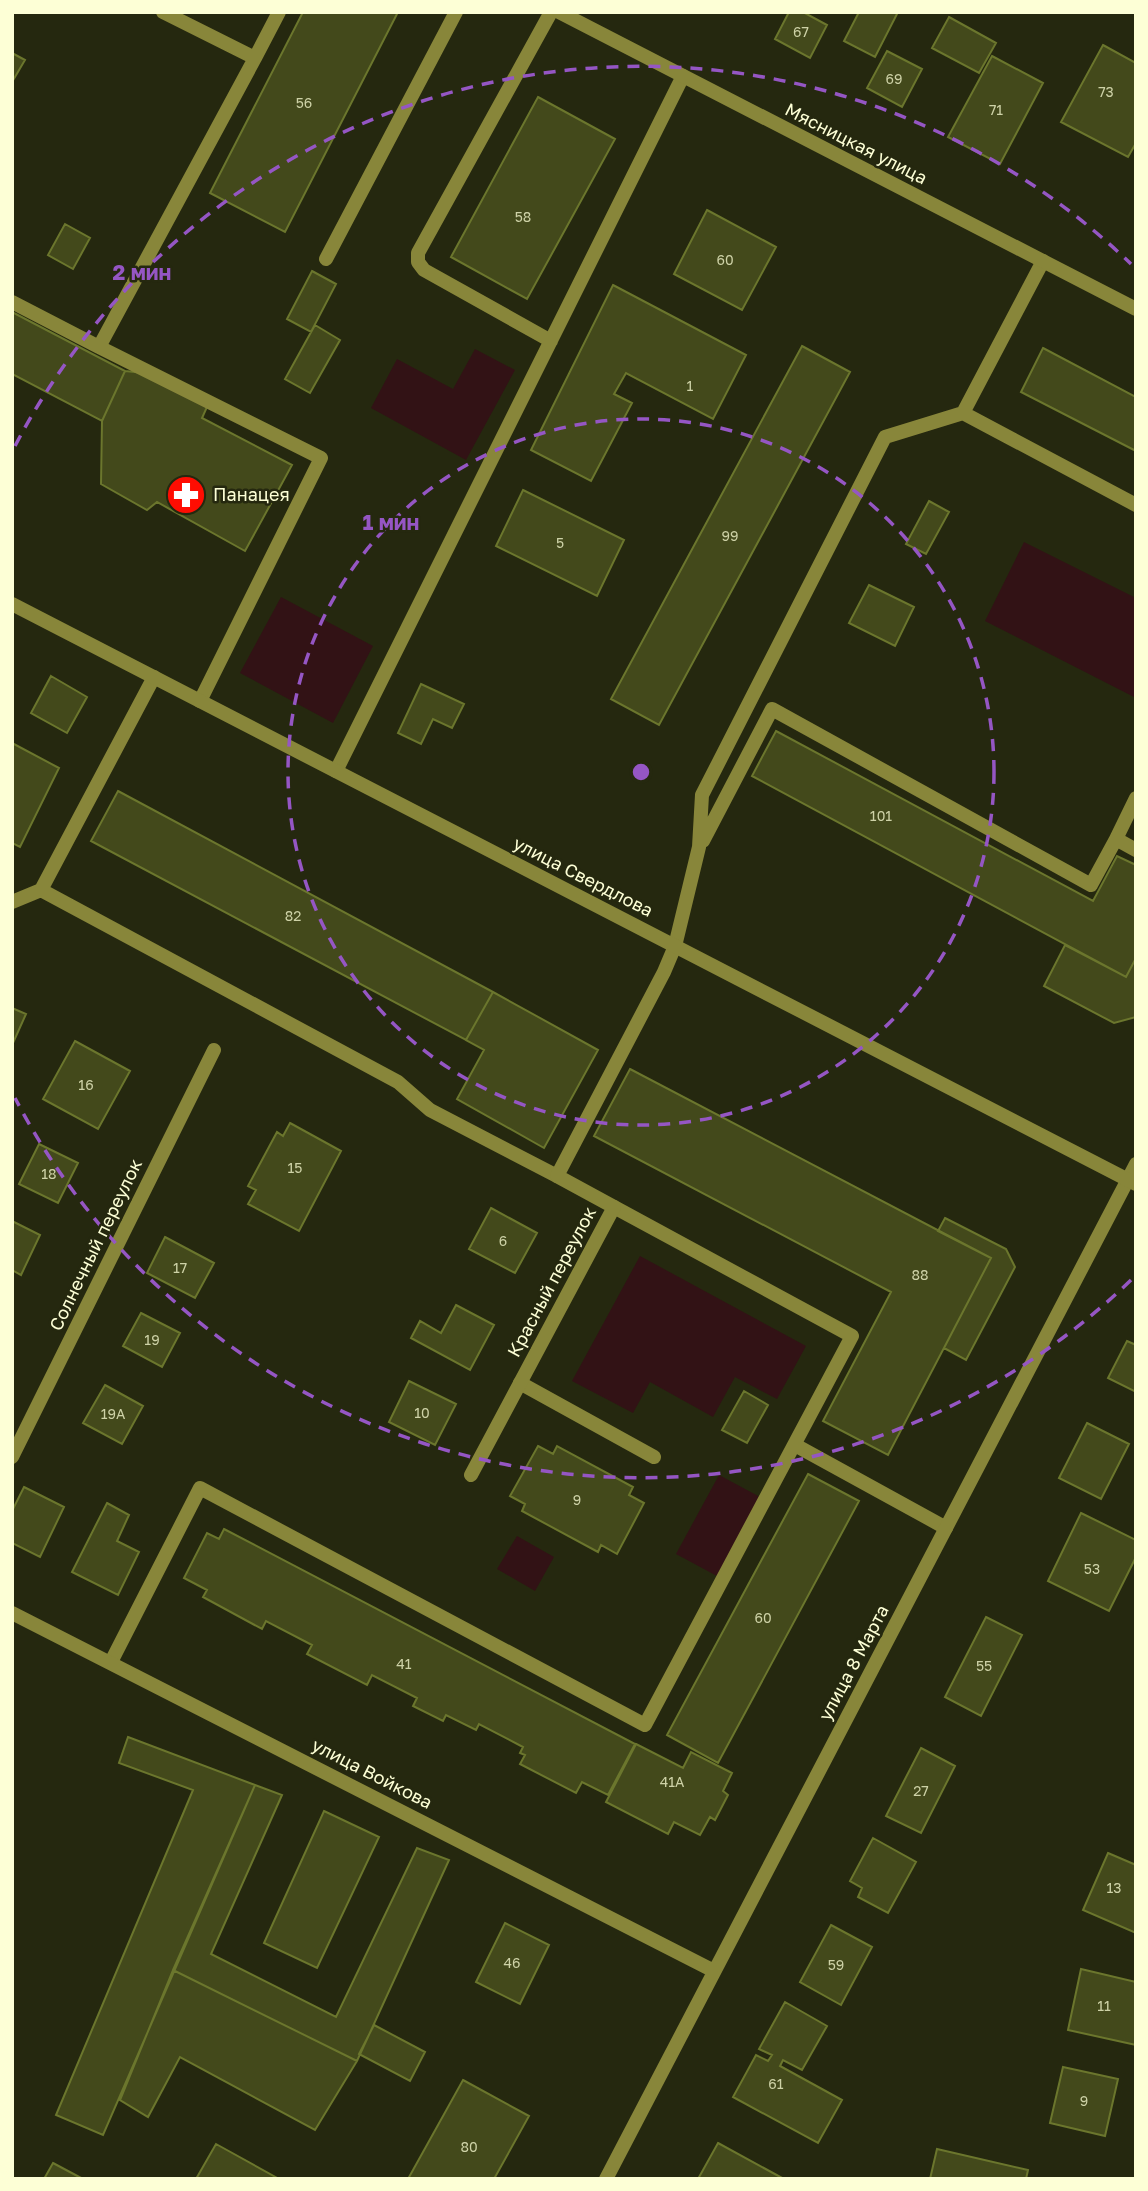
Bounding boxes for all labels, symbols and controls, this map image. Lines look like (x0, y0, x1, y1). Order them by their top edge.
house number: 67 (793, 23, 809, 40)
house number: 69 (886, 70, 902, 87)
house number: 73 (1098, 83, 1114, 100)
house number: 56 (296, 94, 312, 111)
street label: Мясницкая улица (782, 98, 931, 188)
house number: 71 (989, 101, 1003, 118)
house number: 58 (515, 208, 531, 225)
house number: 60 (716, 251, 734, 268)
text: 2 мин (113, 259, 171, 285)
house number: 1 (687, 377, 694, 394)
pharmacy icon: Панацея (165, 474, 207, 516)
place label: Панацея (213, 483, 290, 505)
text: 1 мин (363, 509, 419, 535)
house number: 99 (722, 527, 738, 544)
house number: 5 (556, 534, 564, 551)
centre of rings (629, 760, 653, 784)
house number: 101 (870, 807, 892, 824)
street label: улица Свердлова (510, 831, 657, 921)
house number: 82 (285, 907, 301, 924)
house number: 16 (78, 1076, 94, 1093)
street label: Солнечный переулок (44, 1155, 146, 1334)
house number: 15 (288, 1159, 302, 1176)
house number: 18 (41, 1165, 57, 1182)
street label: Красный переулок (502, 1203, 600, 1360)
house number: 6 (499, 1232, 507, 1249)
house number: 17 (173, 1259, 187, 1276)
house number: 88 (911, 1266, 929, 1283)
house number: 19 (144, 1331, 160, 1348)
house number: 10 (414, 1404, 430, 1421)
house number: 19А (101, 1405, 126, 1422)
house number: 9 (573, 1491, 581, 1508)
house number: 53 (1084, 1560, 1100, 1577)
street label: улица 8 Марта (813, 1601, 893, 1724)
house number: 60 (754, 1609, 772, 1626)
house number: 41 (396, 1655, 412, 1672)
house number: 55 (976, 1657, 992, 1674)
street label: улица Войкова (309, 1733, 436, 1813)
house number: 41А (660, 1773, 685, 1790)
house number: 27 (913, 1782, 929, 1799)
house number: 13 (1107, 1879, 1121, 1896)
house number: 46 (503, 1954, 521, 1971)
house number: 59 (828, 1956, 844, 1973)
house number: 11 (1097, 1997, 1111, 2014)
house number: 61 (768, 2075, 784, 2092)
house number: 9 (1080, 2092, 1088, 2109)
house number: 80 (460, 2138, 478, 2155)

